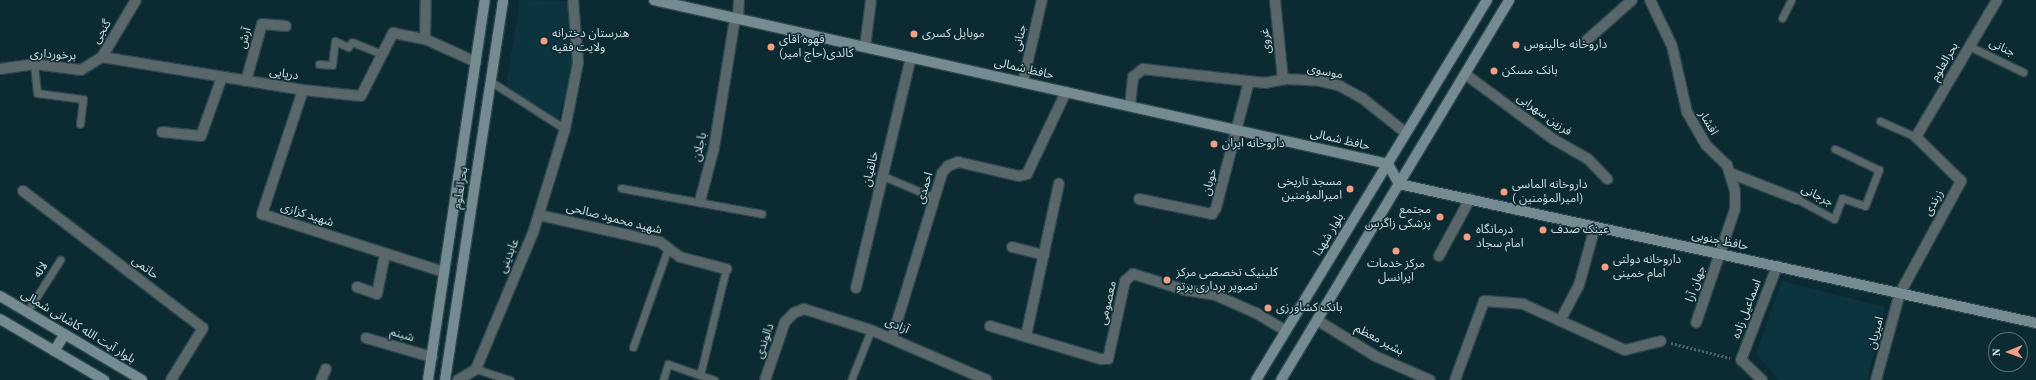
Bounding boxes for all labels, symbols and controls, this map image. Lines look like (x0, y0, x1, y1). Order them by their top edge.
street label: گنجی (89, 17, 115, 47)
street label: جنانی (1010, 23, 1030, 53)
street label: آرش (235, 26, 255, 50)
place label: هنرستان دخترانه ولایت فقیه (552, 27, 629, 55)
place label: موبایل کسری (922, 27, 985, 41)
street label: غروی (1258, 28, 1274, 54)
marker: موبایل کسری (909, 29, 919, 39)
place label: قهوه آقای کالدی(حاج امیر) (779, 33, 854, 61)
marker: هنرستان دخترانه ولایت فقیه (539, 36, 549, 46)
street label: جنانی (1987, 36, 2017, 60)
place label: داروخانه جالینوس (1524, 38, 1607, 52)
marker: داروخانه جالینوس (1511, 40, 1521, 50)
street label: بحرالعلوم (1928, 40, 1962, 84)
marker: قهوه آقای کالدی(حاج امیر) (766, 42, 776, 52)
street label: برخورداری (29, 47, 77, 63)
street label: حافظ شمالی (993, 55, 1055, 83)
street label: موسوی (1306, 61, 1344, 83)
place label: بانک مسکن (1502, 64, 1558, 78)
street label: دریایی (268, 65, 300, 83)
marker: بانک مسکن (1489, 66, 1499, 76)
street label: فرزین سهرابی (1514, 91, 1574, 139)
street label: افشار (1695, 108, 1721, 138)
street label: حافظ شمالی (1309, 126, 1371, 154)
street label: باجلان (690, 131, 710, 163)
place label: داروخانه ایران (1222, 137, 1285, 151)
marker: داروخانه ایران (1209, 139, 1219, 149)
street label: خالقیان (860, 150, 882, 188)
street label: بحرالعلوم (451, 166, 471, 210)
street label: خوبان (1199, 167, 1221, 197)
street label: احمدی (913, 170, 937, 206)
place label: مسجد تاریخی امیرالمؤمنین (1277, 175, 1342, 203)
place label: داروخانه الماسی ( امیرالمؤمنین) (1512, 178, 1587, 206)
street label: جرجانی (1799, 182, 1835, 210)
marker: مسجد تاریخی امیرالمؤمنین (1345, 184, 1355, 194)
marker: داروخانه الماسی ( امیرالمؤمنین) (1499, 187, 1509, 197)
street label: زرندی (1921, 188, 1947, 218)
street label: شهید کزازی (279, 200, 335, 230)
street label: شهید محمود صالحی (565, 200, 663, 238)
place label: مجتمع پزشکی زاگرس (1365, 203, 1431, 231)
street label: بلوار شهدا (1311, 211, 1347, 259)
marker: مجتمع پزشکی زاگرس (1434, 211, 1446, 223)
place label: درمانگاه امام سجاد (1476, 223, 1524, 251)
place label: عینک صدف (1551, 223, 1609, 237)
marker: عینک صدف (1538, 225, 1548, 235)
street label: حافظ جنوبی (1690, 228, 1750, 254)
marker: درمانگاه امام سجاد (1461, 231, 1473, 243)
street label: عابدینی (495, 237, 523, 275)
marker: مرکز خدمات ایرانسل (1391, 246, 1401, 256)
street label: حاتمی (129, 253, 161, 283)
place label: داروخانه دولتی امام خمینی (1613, 253, 1681, 281)
place label: مرکز خدمات ایرانسل (1367, 257, 1425, 285)
street label: لاله (31, 259, 51, 281)
marker: داروخانه دولتی امام خمینی (1600, 262, 1610, 272)
street label: جهان آرا (1683, 264, 1709, 304)
place label: کلینیک تخصصی مرکز تصویر برداری پرتو (1176, 266, 1278, 294)
marker: کلینیک تخصصی مرکز تصویر برداری پرتو (1161, 274, 1173, 286)
street label: اسماعیل زاده (1729, 277, 1765, 341)
street label: معصومی (1096, 280, 1120, 326)
street label: بلوار آیت الله کاشانی شمالی (18, 287, 138, 367)
place label: بانک کشاورزی (1276, 301, 1342, 315)
marker: بانک کشاورزی (1263, 303, 1273, 313)
street label: آزادی (883, 315, 911, 337)
street label: امیریان (1865, 315, 1887, 351)
street label: بشیر معظم (1352, 321, 1406, 359)
street label: دالوندی (752, 322, 778, 360)
street label: شبنم (388, 325, 416, 345)
north arrow (1988, 332, 2028, 372)
text: N (1989, 348, 2004, 356)

